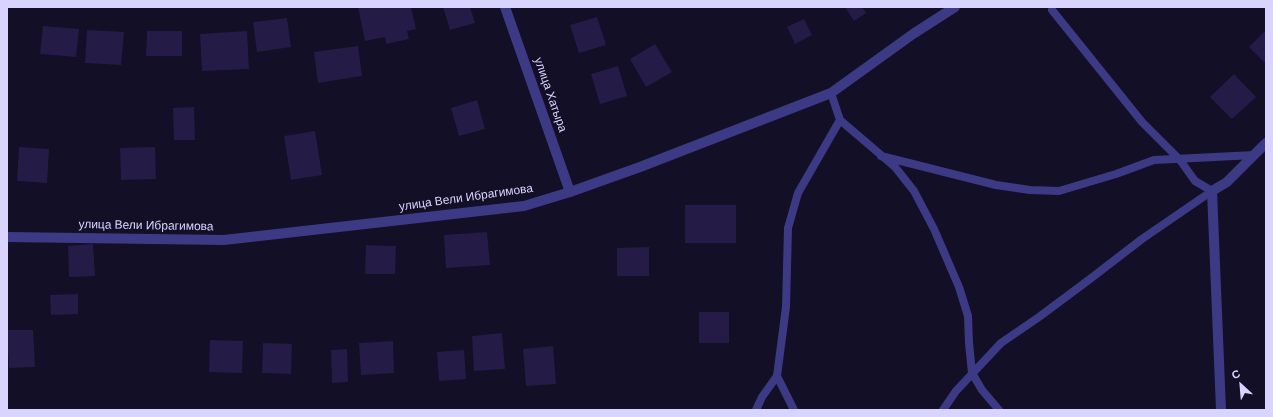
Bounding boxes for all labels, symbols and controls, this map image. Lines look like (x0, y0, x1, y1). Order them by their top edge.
street label: улица Хатыра (530, 56, 570, 134)
street label: улица Вели Ибрагимова (398, 181, 534, 215)
street label: улица Вели Ибрагимова (78, 218, 214, 234)
north arrow (1221, 365, 1261, 405)
text: С (1229, 366, 1242, 382)

